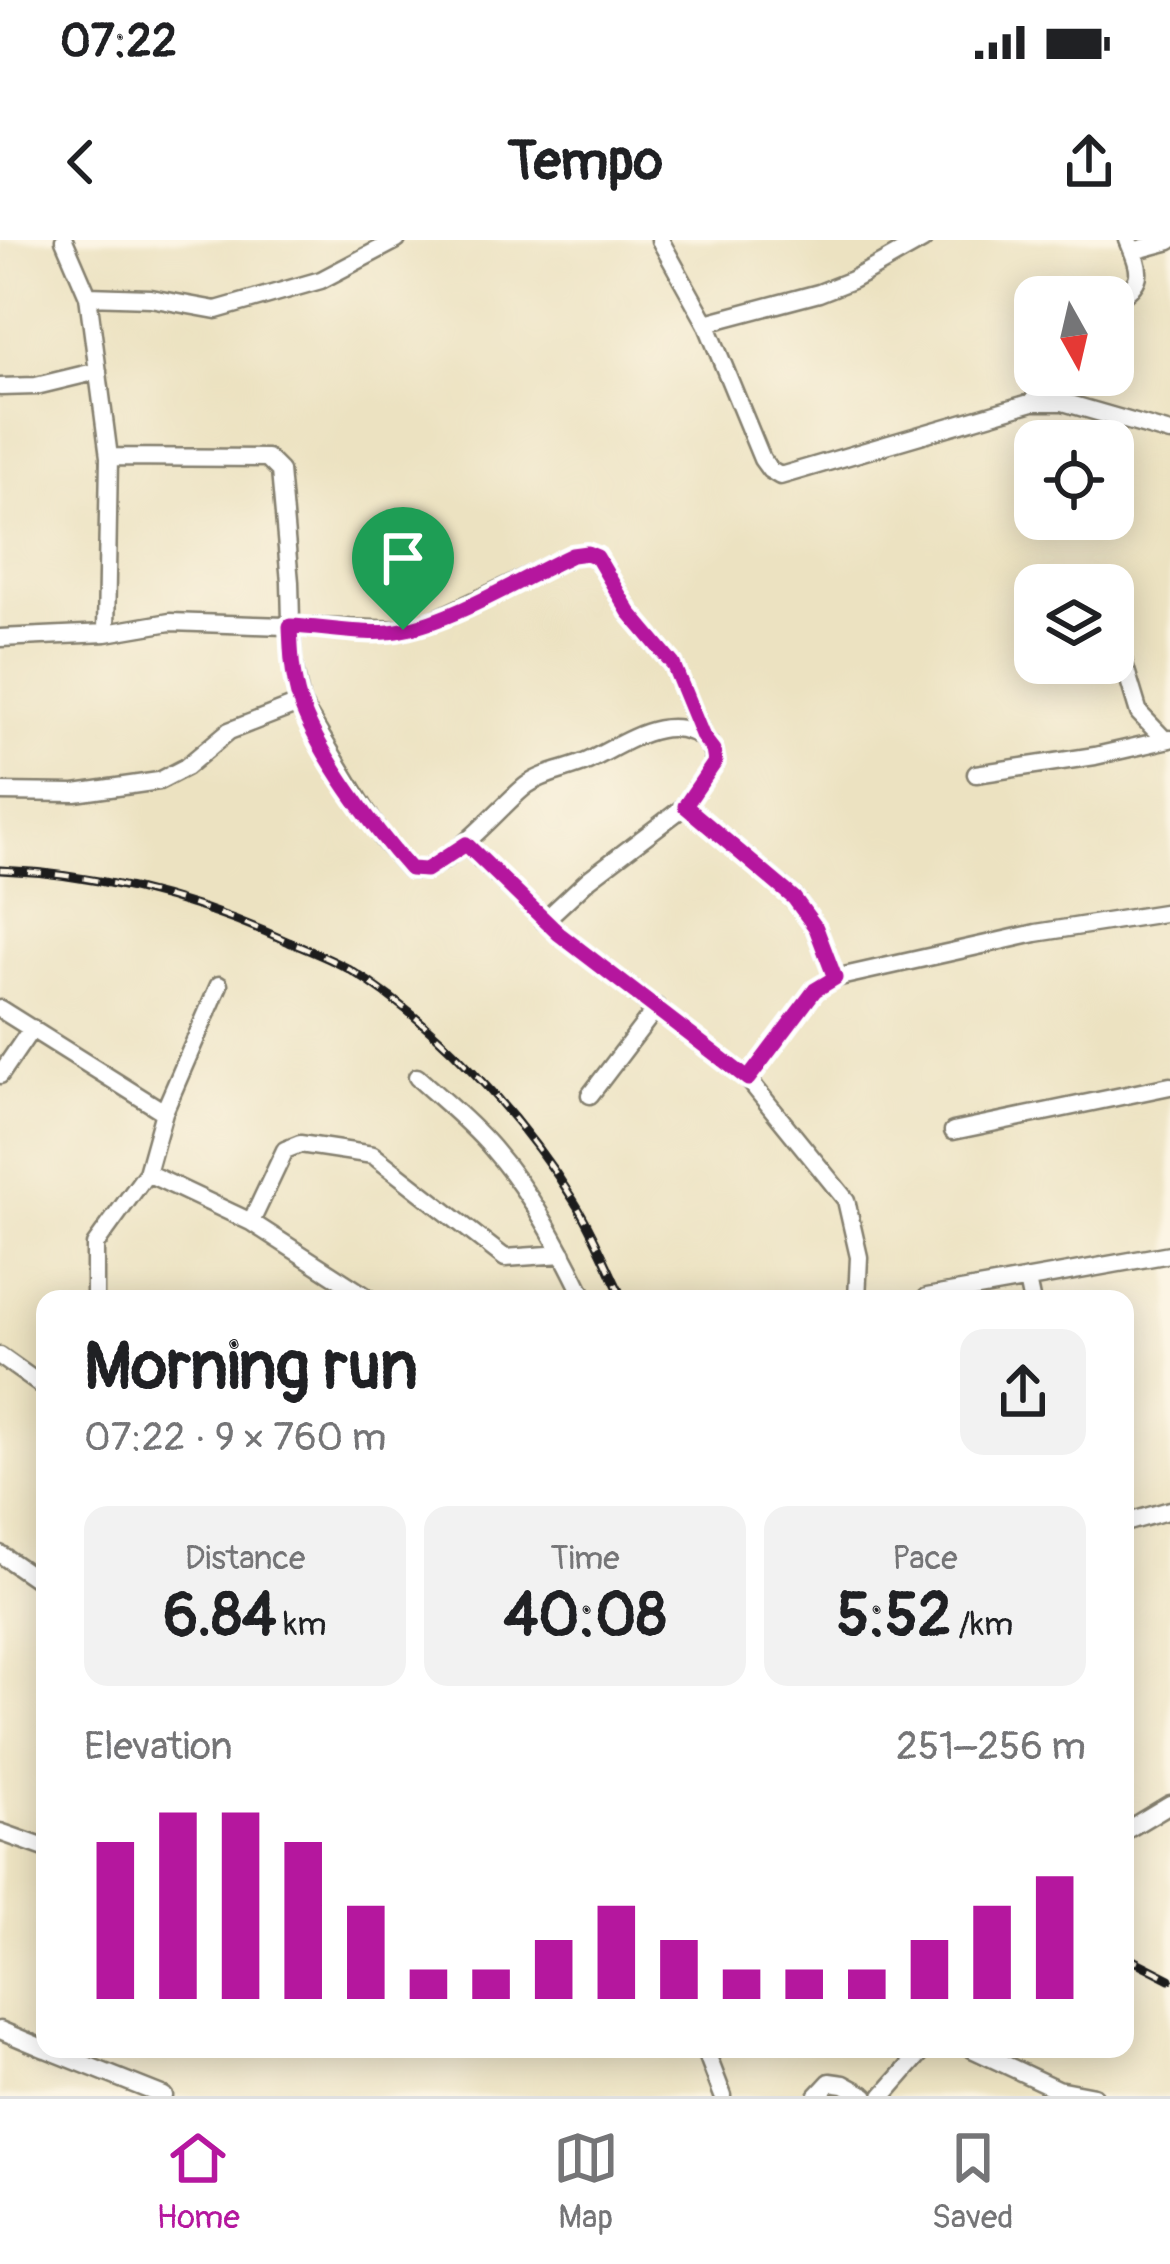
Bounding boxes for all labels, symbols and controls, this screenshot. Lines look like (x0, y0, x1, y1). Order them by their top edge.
text: 07:22 (60, 14, 177, 70)
text: Tempo (507, 128, 663, 196)
icon: back (48, 129, 114, 195)
icon: share (1056, 129, 1122, 195)
north arrow (1014, 276, 1134, 396)
map controls (1014, 276, 1134, 684)
button: locate (1014, 420, 1134, 540)
pin (352, 507, 454, 630)
icon: arrive (370, 525, 436, 591)
button: layers (1014, 564, 1134, 684)
text: Morning run (84, 1326, 418, 1409)
button: share (960, 1329, 1086, 1455)
text: 07:22 · 9 × 760 m (84, 1413, 386, 1462)
text: Distance (185, 1538, 305, 1579)
text: Time (551, 1538, 619, 1579)
text: Pace (892, 1538, 958, 1579)
text: 6.84 (163, 1579, 276, 1654)
text: 40:08 (503, 1579, 667, 1654)
text: 5:52 (837, 1579, 951, 1654)
text: km (276, 1604, 327, 1645)
text: /km (951, 1604, 1013, 1645)
text: Elevation (84, 1722, 233, 1771)
text: 251–256 m (896, 1722, 1086, 1771)
tab: Home (156, 2125, 240, 2238)
tab: Map (553, 2125, 619, 2238)
tab: Saved (932, 2125, 1014, 2238)

